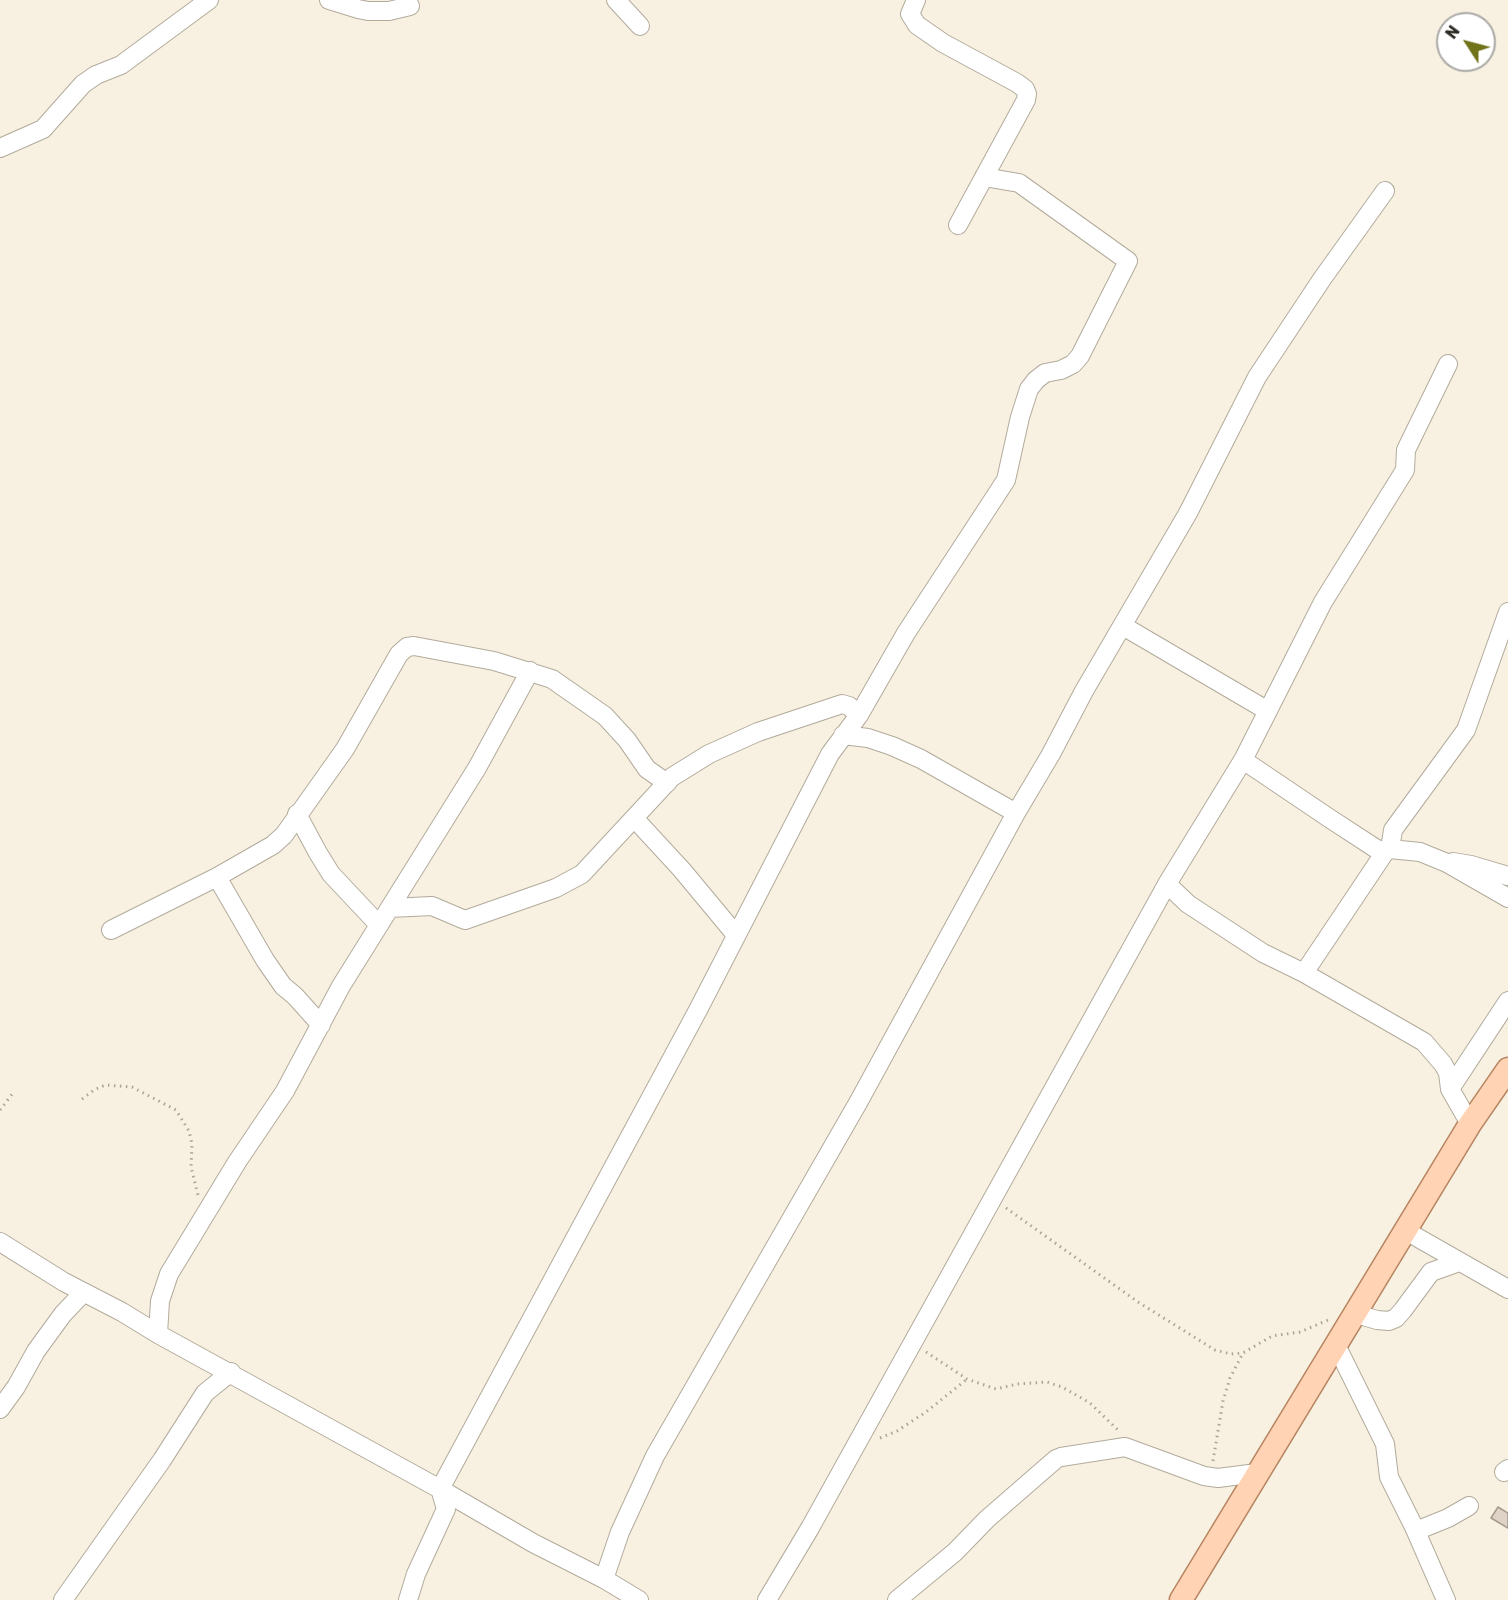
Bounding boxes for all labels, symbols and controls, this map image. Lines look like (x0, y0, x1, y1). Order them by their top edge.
north arrow (1436, 12, 1496, 72)
text: N (1442, 22, 1464, 43)

